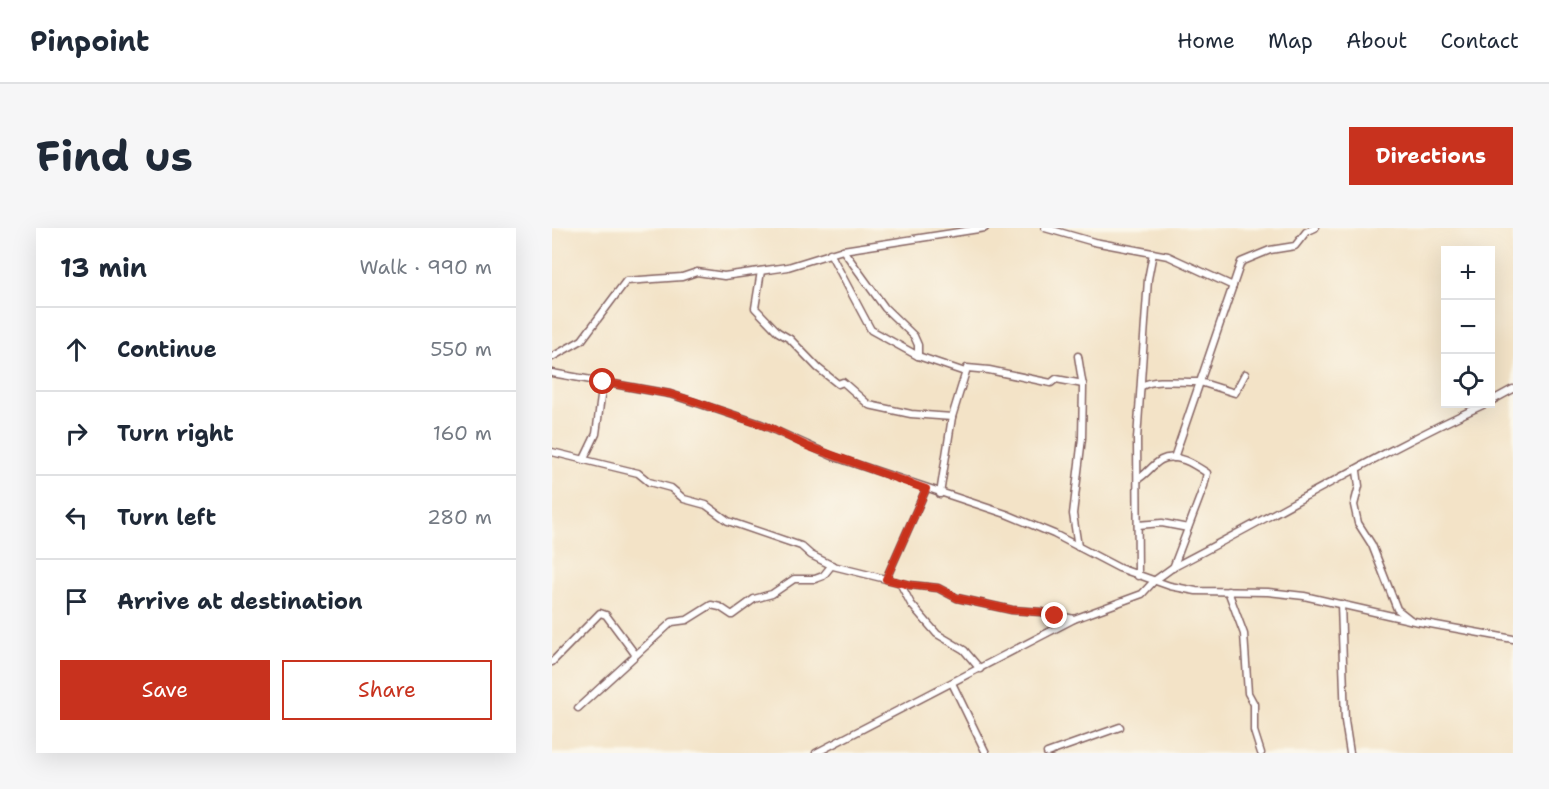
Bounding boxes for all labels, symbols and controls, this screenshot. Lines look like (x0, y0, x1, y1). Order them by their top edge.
text: Pinpoint (30, 22, 149, 60)
text: Home (1177, 27, 1235, 55)
text: Map (1268, 27, 1313, 55)
text: About (1346, 27, 1407, 55)
text: Contact (1440, 27, 1519, 55)
button: Directions (1349, 127, 1513, 185)
text: Find us (36, 128, 193, 184)
map controls (1441, 246, 1495, 408)
button: + (1441, 246, 1495, 300)
text: 13 min (60, 250, 147, 285)
text: Walk · 990 m (359, 254, 492, 280)
button: − (1441, 300, 1495, 354)
icon: ahead (60, 333, 93, 366)
text: Continue (117, 335, 217, 364)
text: 550 m (430, 336, 492, 362)
button: locate (1441, 354, 1495, 408)
route start (589, 368, 615, 394)
icon: right (60, 417, 93, 450)
text: Turn right (117, 419, 234, 448)
text: 160 m (433, 420, 492, 446)
icon: left (60, 501, 93, 534)
text: Turn left (117, 503, 216, 532)
text: 280 m (427, 504, 492, 530)
icon: arrive (60, 585, 93, 618)
text: Arrive at destination (117, 587, 363, 616)
route end (1041, 602, 1067, 628)
button: Save (60, 660, 270, 720)
button: Share (282, 660, 492, 720)

